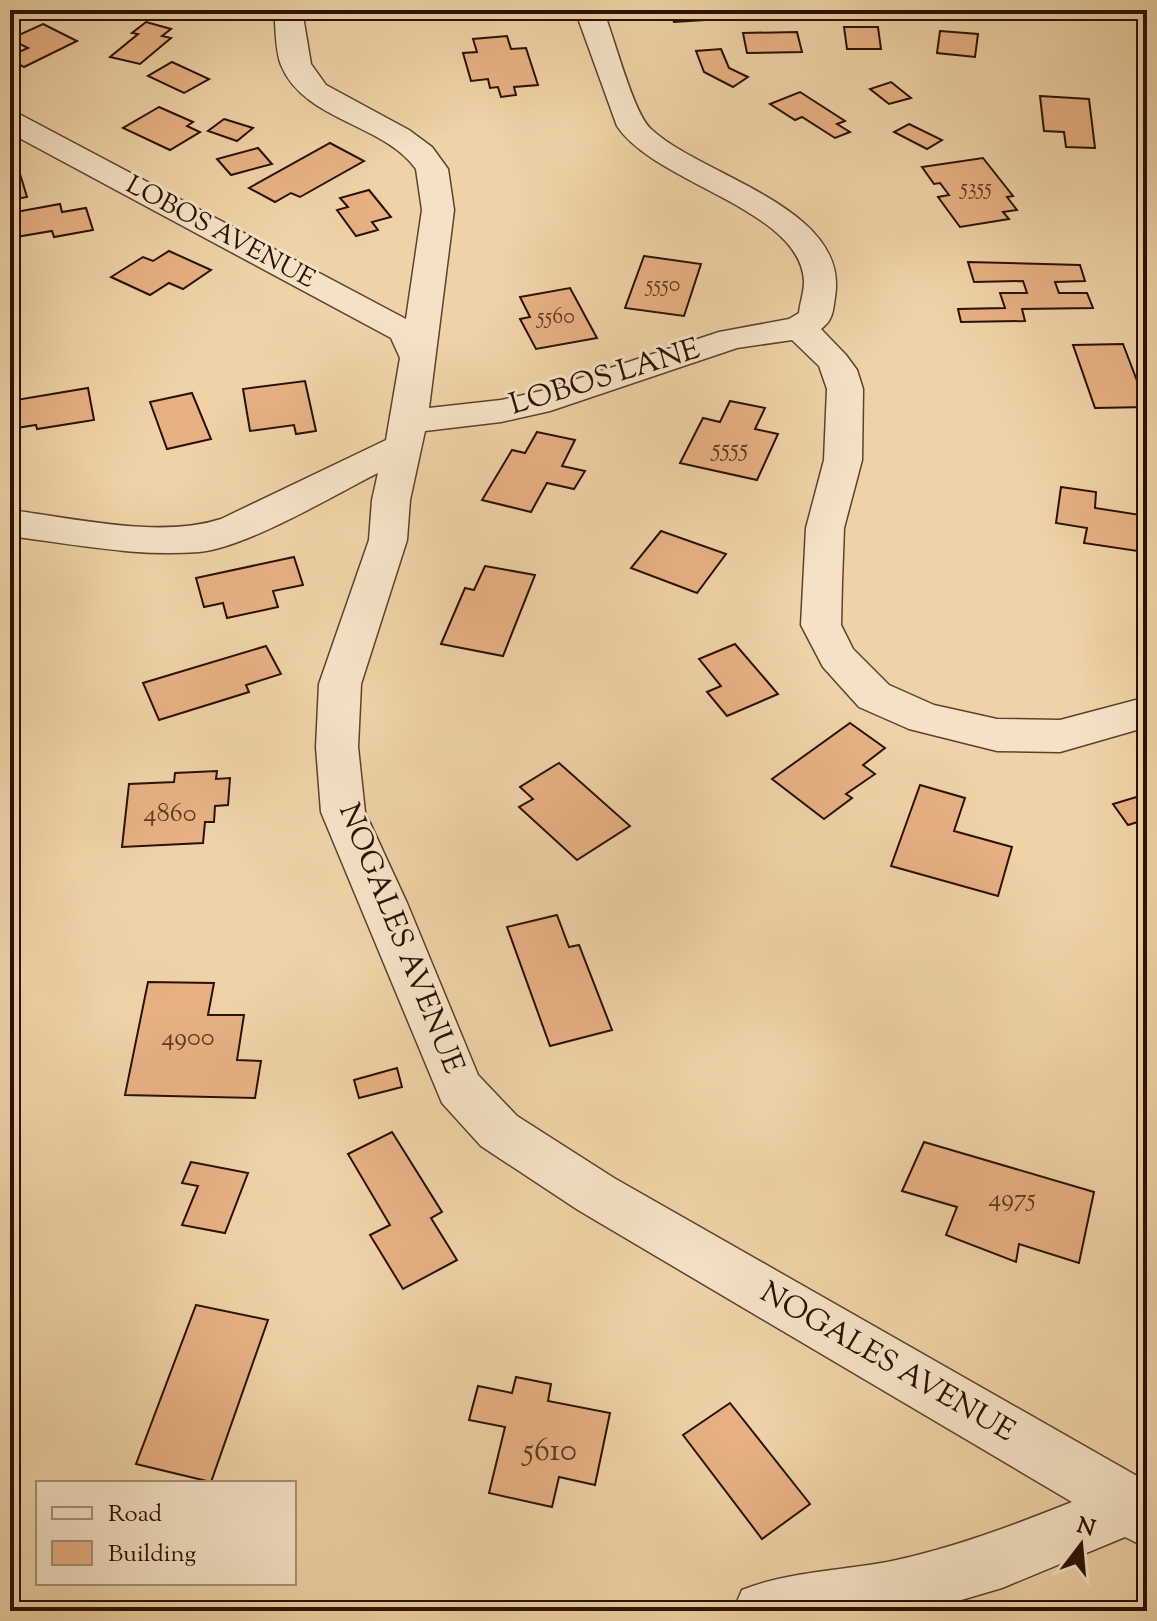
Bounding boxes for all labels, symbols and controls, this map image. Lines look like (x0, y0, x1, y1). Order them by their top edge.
street label: LOBOS AVENUE (119, 168, 321, 299)
house number: 5355 (958, 173, 992, 205)
house number: 5550 (644, 270, 680, 302)
house number: 5560 (535, 302, 575, 334)
street label: LOBOS LANE (505, 329, 705, 427)
house number: 5555 (710, 431, 748, 468)
house number: 4860 (144, 796, 196, 833)
street label: NOGALES AVENUE (326, 797, 474, 1081)
house number: 4900 (161, 1020, 215, 1057)
house number: 4975 (988, 1181, 1036, 1218)
street label: NOGALES AVENUE (752, 1272, 1022, 1454)
house number: 5610 (521, 1429, 577, 1475)
legend (36, 1481, 296, 1585)
text: Road (108, 1498, 162, 1532)
north arrow (1041, 1505, 1121, 1585)
text: N (1073, 1511, 1099, 1547)
text: Building (108, 1538, 197, 1572)

